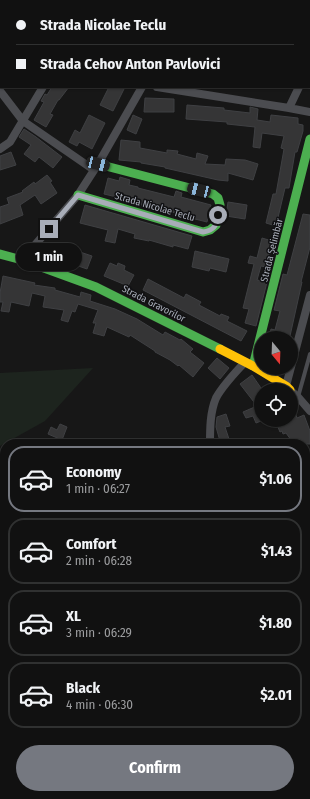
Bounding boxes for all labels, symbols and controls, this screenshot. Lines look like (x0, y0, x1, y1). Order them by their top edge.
text: Strada Nicolae Teclu (40, 16, 166, 34)
text: Strada Cehov Anton Pavlovici (40, 55, 220, 73)
car (85, 155, 111, 173)
car (186, 181, 212, 199)
street label: Strada Nicolae Teclu (113, 190, 196, 224)
route start (209, 206, 227, 224)
street label: Strada Șelimbăr (258, 217, 286, 283)
route end (40, 220, 58, 238)
callout: 1 min (16, 243, 82, 271)
text: 1 min (35, 249, 63, 264)
street label: Strada Gravorilor (120, 283, 188, 325)
north arrow (254, 331, 298, 375)
map controls (254, 331, 298, 427)
button: locate (254, 383, 298, 427)
icon: car (18, 461, 54, 497)
text: Economy (66, 463, 121, 481)
text: $1.06 (259, 470, 292, 488)
text: 1 min · 06:27 (66, 481, 130, 496)
icon: car (18, 533, 54, 569)
text: Comfort (66, 535, 117, 553)
text: $1.43 (261, 542, 292, 560)
text: 2 min · 06:28 (66, 553, 132, 568)
icon: car (18, 605, 54, 641)
text: XL (66, 607, 81, 625)
text: $1.80 (259, 614, 292, 632)
text: 3 min · 06:29 (66, 625, 132, 640)
icon: car (18, 677, 54, 713)
text: Black (66, 679, 100, 697)
text: $2.01 (260, 686, 292, 704)
text: 4 min · 06:30 (66, 697, 133, 712)
button: Confirm (16, 745, 294, 791)

